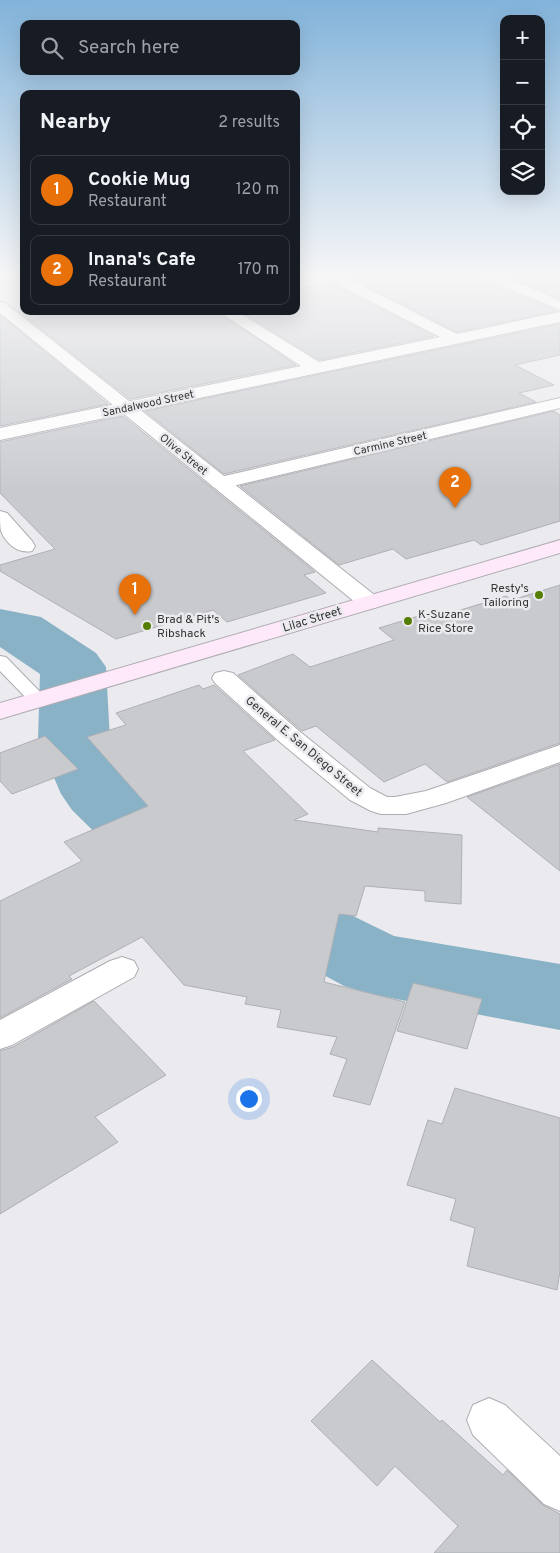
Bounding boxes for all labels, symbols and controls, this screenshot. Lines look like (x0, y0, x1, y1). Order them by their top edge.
map controls (500, 15, 545, 195)
button: + (500, 15, 545, 60)
search box (20, 20, 300, 75)
icon: search (38, 34, 66, 62)
text: Search here (78, 36, 180, 60)
button: − (500, 60, 545, 105)
button: locate (500, 105, 545, 150)
text: Nearby (40, 109, 111, 136)
text: 2 results (218, 113, 280, 133)
button: layers (500, 150, 545, 195)
text: Cookie Mug (88, 168, 190, 192)
text: 1 (54, 180, 60, 200)
text: 120 m (236, 180, 279, 200)
text: Restaurant (88, 192, 167, 212)
text: Inana's Cafe (88, 248, 196, 272)
text: 2 (52, 260, 62, 280)
text: 170 m (238, 260, 279, 280)
text: Restaurant (88, 272, 167, 292)
street label: Sandalwood Street (101, 387, 195, 421)
street label: Carmine Street (352, 429, 428, 459)
street label: Olive Street (156, 431, 210, 478)
pin: 2 (439, 467, 471, 508)
pin: 1 (119, 574, 151, 615)
place label: Resty's Tailoring (482, 581, 529, 611)
marker: Resty's Tailoring (533, 589, 545, 601)
street label: Lilac Street (281, 603, 344, 637)
place label: K-Suzane Rice Store (418, 607, 473, 637)
place label: Brad & Pit's Ribshack (157, 612, 220, 642)
marker: K-Suzane Rice Store (402, 615, 414, 627)
marker: Brad & Pit's Ribshack (141, 620, 153, 632)
street label: General E. San Diego Street (241, 693, 365, 801)
your location (236, 1086, 262, 1112)

